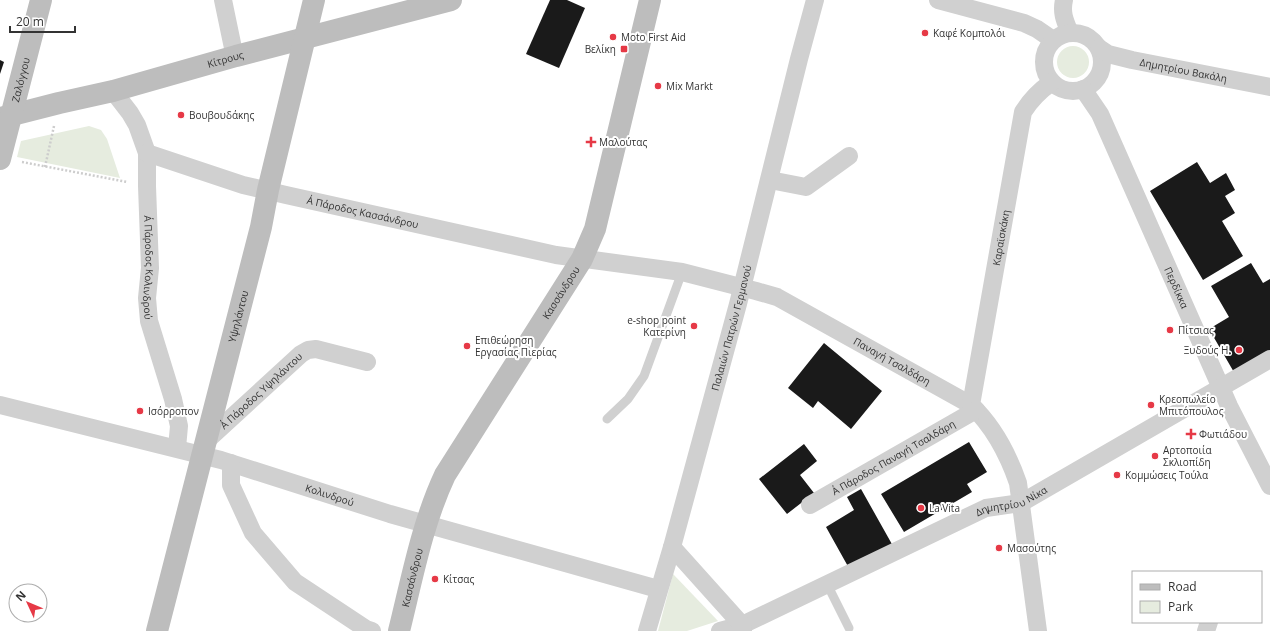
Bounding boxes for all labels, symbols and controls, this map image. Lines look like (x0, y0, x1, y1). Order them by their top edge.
scale bar (10, 8, 75, 34)
text: 20 m (16, 13, 44, 30)
place label: Καφέ Κομπολόι (933, 26, 1006, 40)
marker: Καφέ Κομπολόι (920, 28, 930, 38)
place label: Moto First Aid (621, 30, 686, 44)
marker: Moto First Aid (608, 32, 618, 42)
place label: Βελίκη (585, 42, 616, 56)
marker: Βελίκη (619, 44, 629, 54)
street label: Κίτρους (206, 47, 245, 71)
street label: Δημητρίου Βακάλη (1139, 55, 1228, 85)
street label: Ζαλόγγου (8, 56, 33, 103)
place label: Mix Markt (666, 79, 713, 93)
marker: Mix Markt (653, 81, 663, 91)
place label: Βουβουδάκης (189, 108, 254, 122)
marker: Βουβουδάκης (176, 110, 186, 120)
place label: Μαλούτας (599, 135, 647, 149)
marker: Μαλούτας (586, 137, 596, 147)
street label: Α΄ Πάροδος Κασσάνδρου (306, 193, 420, 231)
street label: Καραϊσκάκη (989, 208, 1013, 267)
street label: Α΄ Πάροδος Κολινδρού (140, 215, 157, 320)
street label: Κασσάνδρου (539, 263, 583, 322)
street label: Παλαιών Πατρών Γερμανού (708, 263, 755, 392)
street label: Περδίκκα (1161, 265, 1192, 311)
street label: Υψηλάντου (225, 289, 251, 344)
place label: e-shop point Κατερίνη (627, 313, 686, 339)
marker: e-shop point Κατερίνη (689, 321, 699, 331)
place label: Πίτσιας (1178, 323, 1214, 337)
marker: Πίτσιας (1165, 325, 1175, 335)
place label: Επιθεώρηση Εργασίας Πιερίας (475, 333, 557, 359)
street label: Παναγή Τσαλδάρη (851, 334, 933, 388)
marker: Επιθεώρηση Εργασίας Πιερίας (462, 341, 472, 351)
place label: Ξυδούς Η. (1184, 343, 1231, 357)
marker: Ξυδούς Η. (1234, 345, 1244, 355)
street label: Α΄ Πάροδος Υψηλάντου (217, 349, 305, 432)
place label: Κρεοπωλείο Μπιτόπουλος (1159, 392, 1224, 418)
marker: Κρεοπωλείο Μπιτόπουλος (1146, 400, 1156, 410)
place label: Ισόρροπον (148, 404, 199, 418)
marker: Ισόρροπον (135, 406, 145, 416)
street label: Α΄ Πάροδος Παναγή Τσαλδάρη (829, 416, 958, 498)
place label: Φωτιάδου (1199, 427, 1247, 441)
marker: Φωτιάδου (1186, 429, 1196, 439)
place label: Αρτοποιία Σκλιοπίδη (1163, 443, 1212, 469)
marker: Αρτοποιία Σκλιοπίδη (1150, 451, 1160, 461)
place label: Κομμώσεις Τούλα (1125, 468, 1208, 482)
marker: Κομμώσεις Τούλα (1112, 470, 1122, 480)
street label: Κολινδρού (304, 480, 356, 509)
street label: Δημητρίου Νίκα (973, 482, 1050, 519)
place label: La Vita (929, 501, 960, 515)
marker: La Vita (916, 503, 926, 513)
place label: Μασούτης (1007, 541, 1056, 555)
marker: Μασούτης (994, 543, 1004, 553)
street label: Κασσάνδρου (398, 547, 426, 608)
legend (1132, 571, 1262, 623)
place label: Κίτσας (443, 572, 474, 586)
marker: Κίτσας (430, 574, 440, 584)
text: Road (1168, 578, 1197, 595)
north arrow (8, 583, 48, 623)
text: N (12, 587, 29, 604)
text: Park (1168, 598, 1194, 615)

